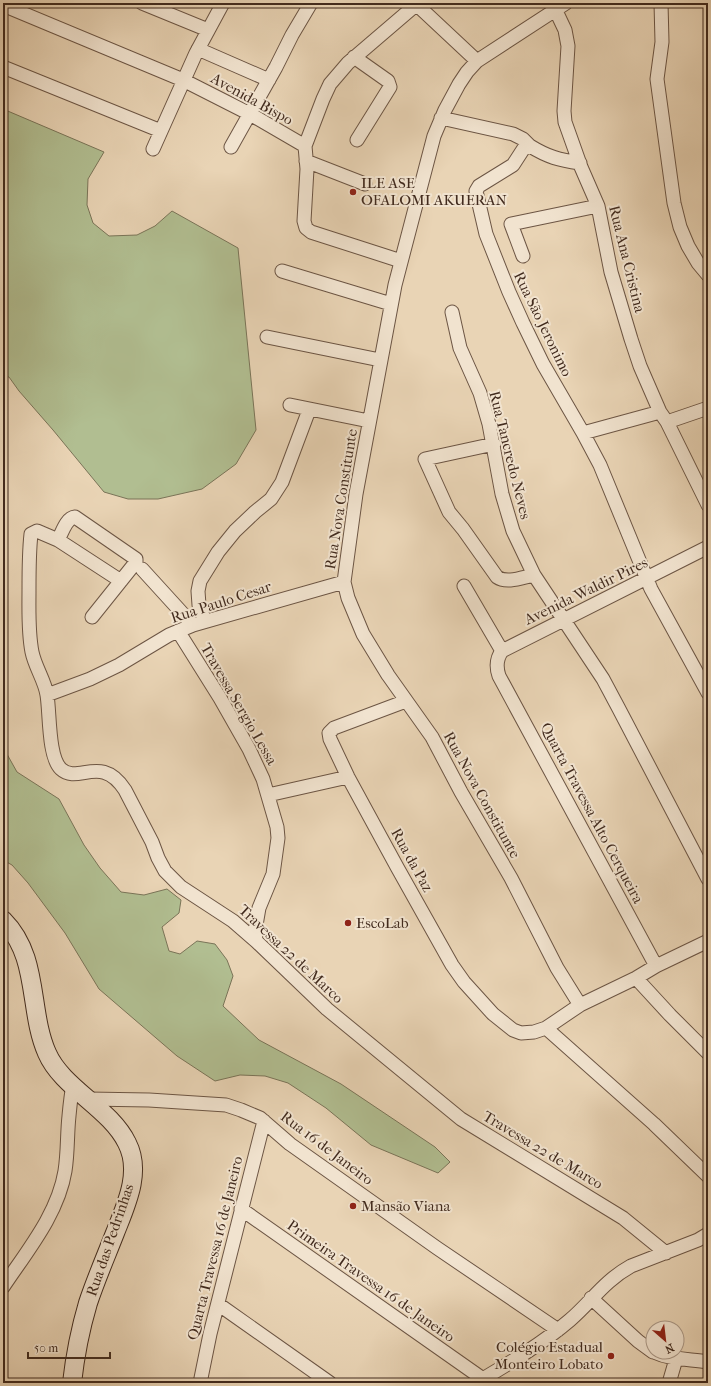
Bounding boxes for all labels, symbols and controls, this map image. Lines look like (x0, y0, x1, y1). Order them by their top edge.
street label: Avenida Bispo (207, 69, 296, 129)
place label: ILE ASE OFALOMI AKUERAN (361, 174, 507, 209)
marker: ILE ASE OFALOMI AKUERAN (348, 187, 358, 197)
street label: Rua Ana Cristina (605, 204, 649, 315)
street label: Rua São Jeronimo (510, 269, 576, 380)
street label: Rua Tancredo Neves (485, 389, 535, 521)
street label: Rua Nova Constitunte (321, 427, 361, 571)
street label: Avenida Waldir Pires (520, 553, 651, 629)
street label: Rua Paulo Cesar (168, 577, 274, 627)
street label: Travessa Sergio Lessa (197, 640, 282, 769)
street label: Quarta Travessa Alto Cerqueira (537, 720, 648, 907)
street label: Rua Nova Constitunte (440, 729, 525, 862)
street label: Rua da Paz (387, 825, 437, 895)
street label: Travessa 22 de Marco (235, 901, 347, 1007)
place label: EscoLab (356, 914, 409, 932)
marker: EscoLab (343, 918, 353, 928)
street label: Rua 16 de Janeiro (277, 1107, 377, 1189)
street label: Travessa 22 de Marco (480, 1107, 607, 1193)
street label: Quarta Travessa 16 de Janeiro (183, 1154, 247, 1342)
street label: Rua das Pedrinhas (82, 1181, 138, 1299)
place label: Mansão Viana (361, 1197, 451, 1215)
marker: Mansão Viana (348, 1201, 358, 1211)
street label: Primeira Travessa 16 de Janeiro (284, 1216, 459, 1346)
north arrow (645, 1320, 685, 1360)
scale bar (28, 1334, 110, 1360)
place label: Colégio Estadual Monteiro Lobato (495, 1338, 603, 1373)
text: 50 m (34, 1341, 58, 1355)
text: N (662, 1341, 676, 1356)
marker: Colégio Estadual Monteiro Lobato (606, 1351, 616, 1361)

